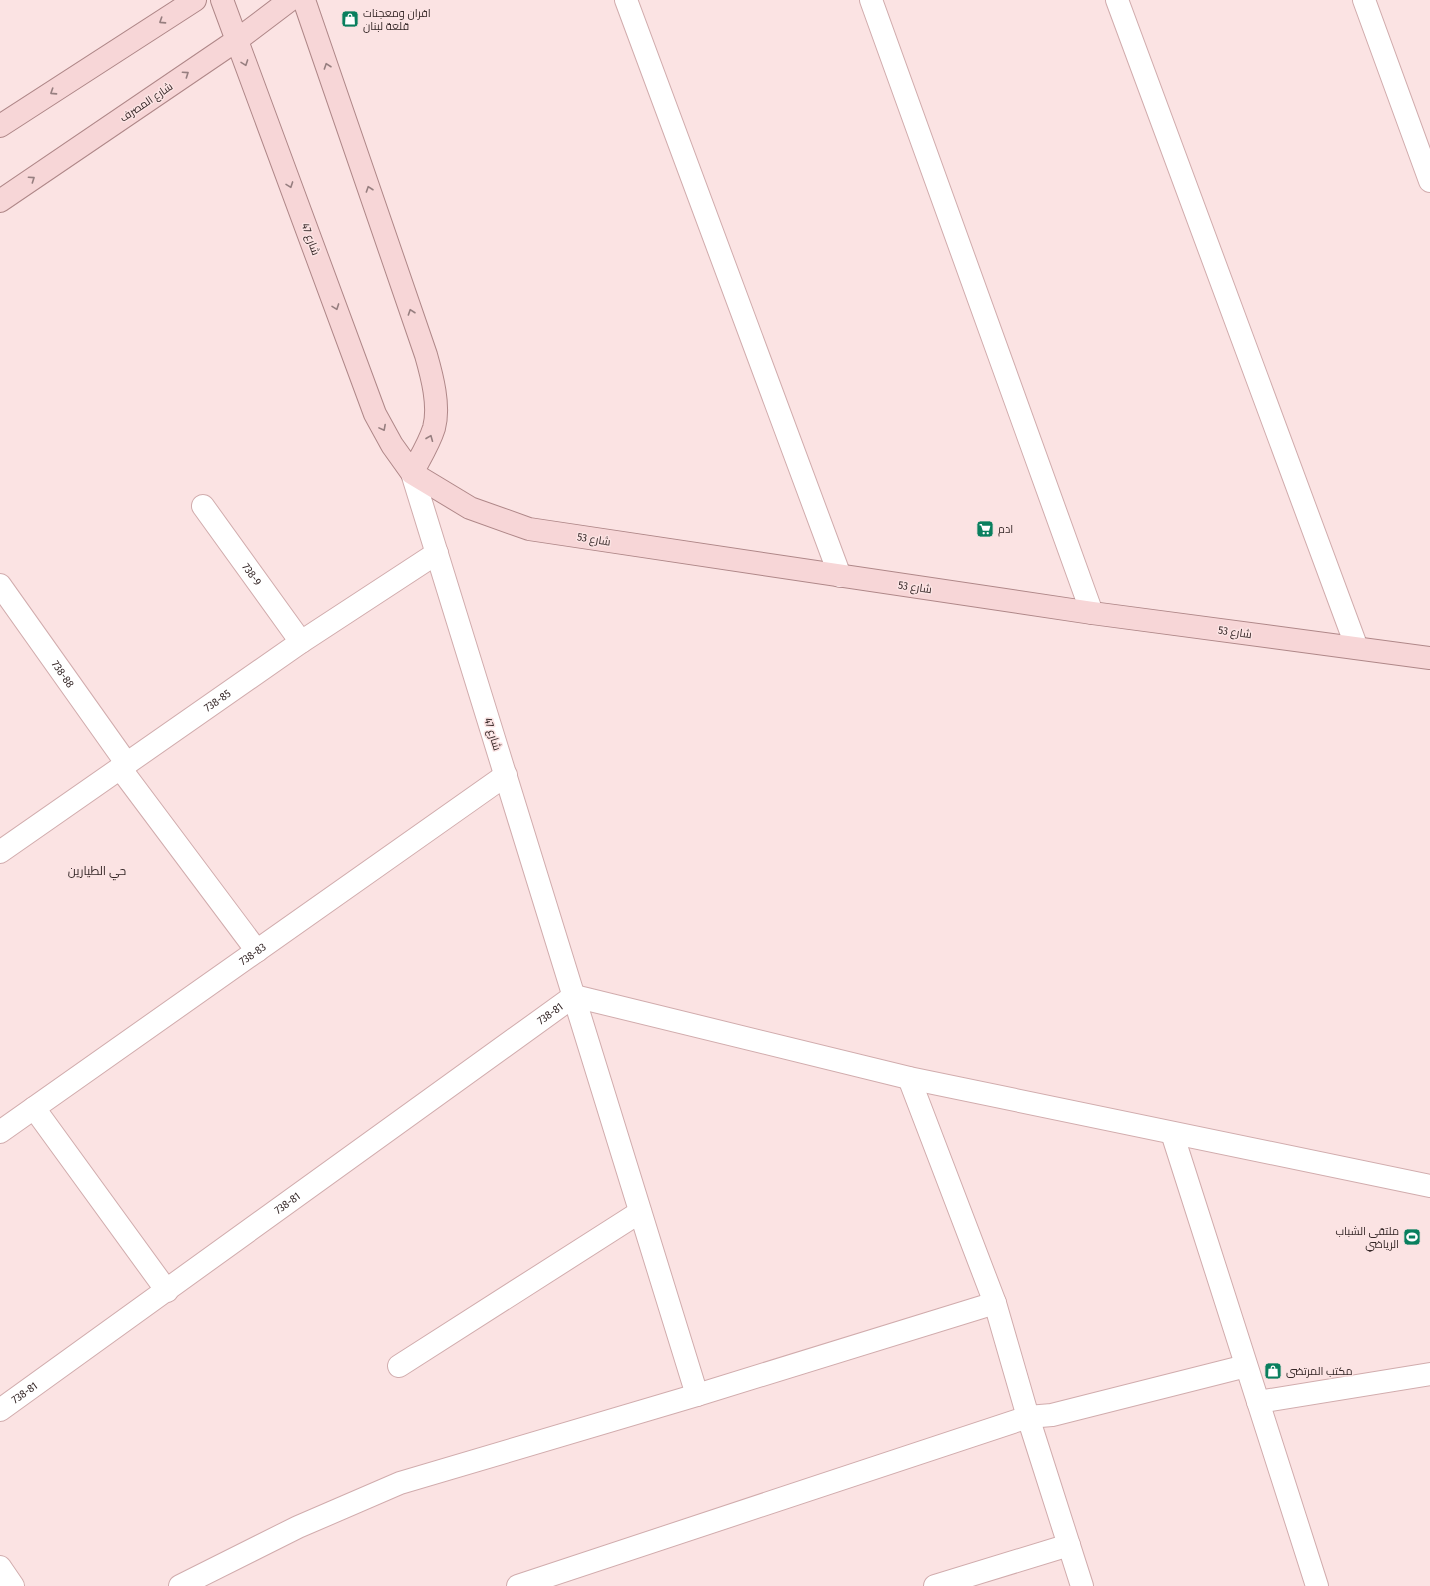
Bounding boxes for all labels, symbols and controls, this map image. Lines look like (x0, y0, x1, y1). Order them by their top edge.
place label: افران ومعجنات قلعة لبنان (363, 7, 431, 33)
shop icon: افران ومعجنات قلعة لبنان (340, 9, 360, 29)
one-way arrow (160, 16, 167, 23)
one-way arrow (241, 59, 249, 66)
one-way arrow (323, 63, 331, 70)
one-way arrow (182, 71, 189, 79)
street label: شارع المصرف (117, 80, 176, 126)
one-way arrow (50, 87, 57, 95)
one-way arrow (28, 176, 35, 184)
one-way arrow (286, 181, 294, 188)
one-way arrow (365, 186, 374, 193)
street label: شارع 47 (298, 221, 322, 257)
one-way arrow (331, 303, 339, 310)
one-way arrow (407, 309, 416, 316)
one-way arrow (378, 423, 385, 431)
one-way arrow (425, 434, 433, 441)
supermarket icon: ادم (975, 519, 995, 539)
place label: ادم (998, 523, 1013, 537)
street label: شارع 53 (576, 530, 612, 550)
street label: 738-9 (239, 561, 264, 588)
street label: شارع 53 (897, 579, 933, 597)
street label: شارع 53 (1217, 624, 1253, 642)
street label: 738-88 (49, 658, 77, 691)
street label: 738-85 (202, 687, 233, 715)
street label: شارع 47 (480, 716, 504, 752)
district label: حي الطيارين (68, 864, 126, 881)
street label: 738-83 (237, 940, 269, 968)
street label: 738-81 (535, 1000, 566, 1027)
street label: 738-81 (272, 1190, 303, 1217)
place label: ملتقى الشباب الرياضي (1335, 1225, 1399, 1252)
sports icon: ملتقى الشباب الرياضي (1402, 1227, 1422, 1247)
shop icon: مكتب المرتضى (1263, 1361, 1283, 1381)
place label: مكتب المرتضى (1286, 1365, 1353, 1378)
street label: 738-81 (9, 1379, 40, 1406)

